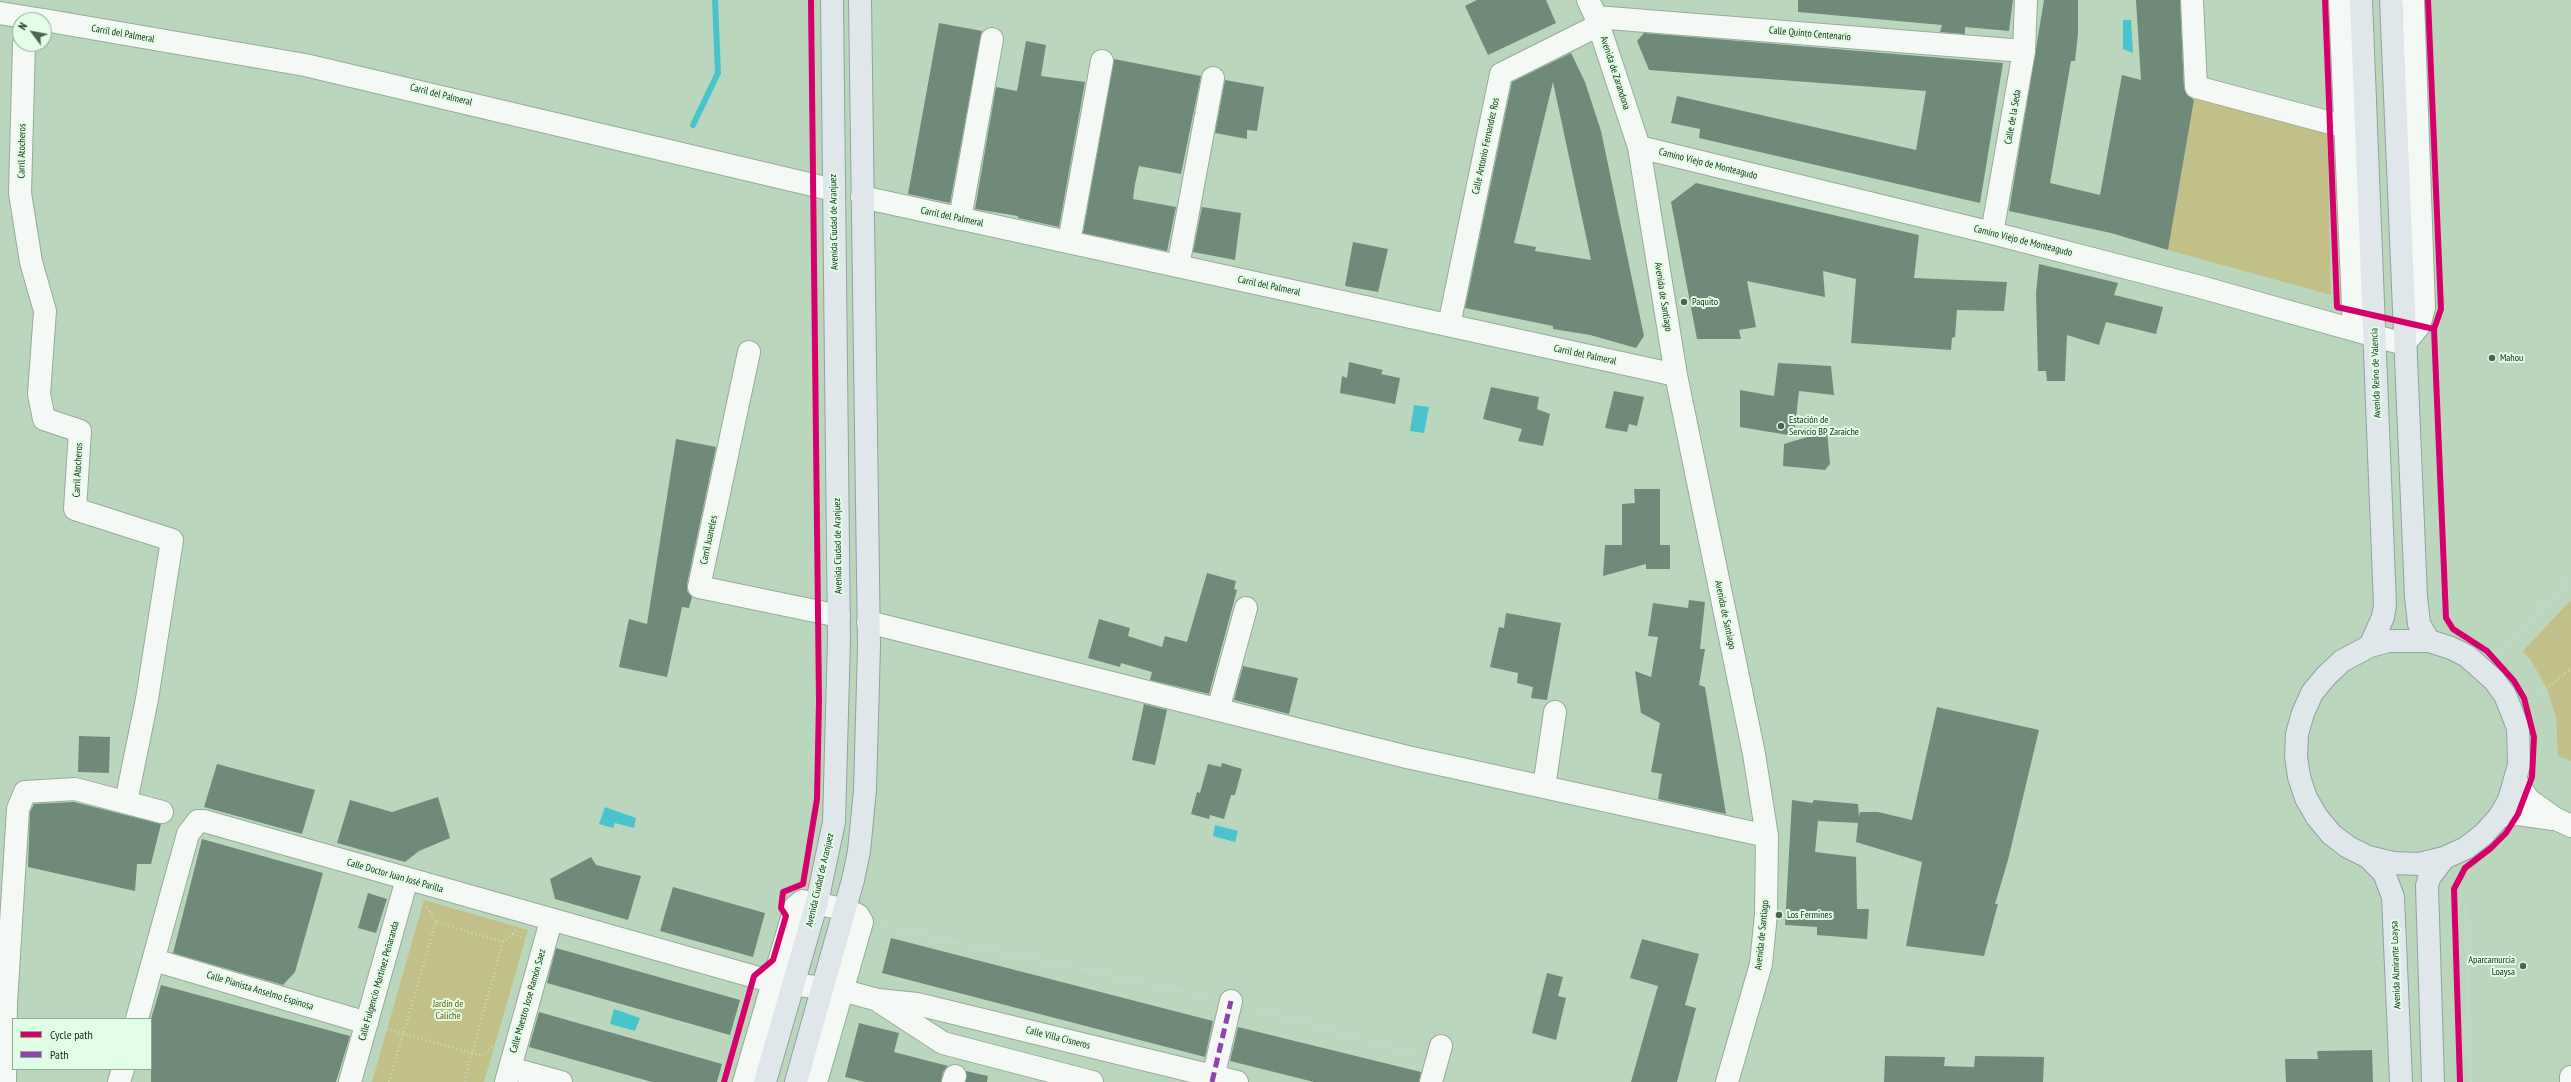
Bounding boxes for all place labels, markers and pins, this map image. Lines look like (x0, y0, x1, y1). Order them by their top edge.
place label: Paquito (1692, 296, 1718, 308)
marker: Paquito (1679, 297, 1689, 307)
place label: Mahou (2500, 352, 2523, 364)
marker: Mahou (2487, 353, 2497, 363)
place label: Estación de Servicio BP Zaraiche (1789, 414, 1859, 438)
marker: Estación de Servicio BP Zaraiche (1776, 421, 1786, 431)
place label: Los Fermines (1787, 909, 1832, 921)
marker: Los Fermines (1774, 910, 1784, 920)
place label: Aparcamurcia Loaysa (2468, 954, 2515, 978)
marker: Aparcamurcia Loaysa (2518, 961, 2528, 971)

